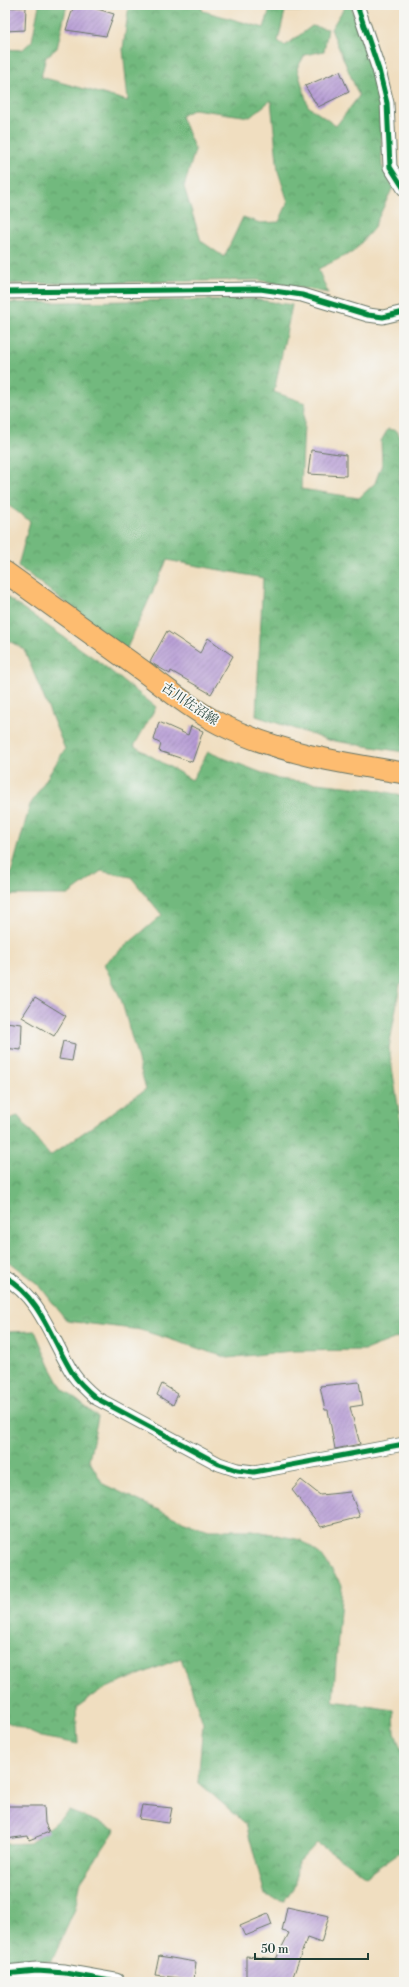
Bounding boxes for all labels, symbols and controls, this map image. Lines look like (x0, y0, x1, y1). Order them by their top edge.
street label: 古川佐沼線 (159, 679, 221, 729)
scale bar (255, 1935, 368, 1961)
text: 50 m (261, 1942, 289, 1957)

